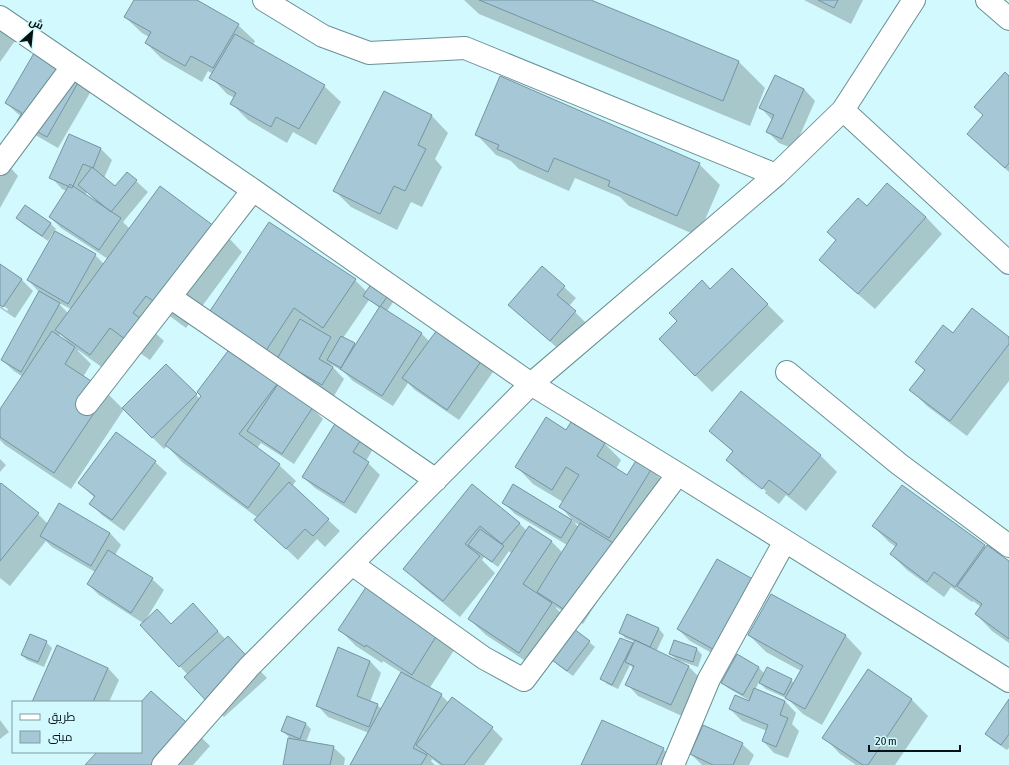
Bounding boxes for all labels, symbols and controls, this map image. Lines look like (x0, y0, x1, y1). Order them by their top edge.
north arrow (12, 12, 52, 52)
text: ش (27, 15, 46, 33)
legend (12, 701, 142, 753)
text: طريق (48, 710, 76, 724)
scale bar (869, 727, 960, 753)
text: مبنى (48, 730, 73, 744)
text: 20 m (875, 734, 897, 748)

